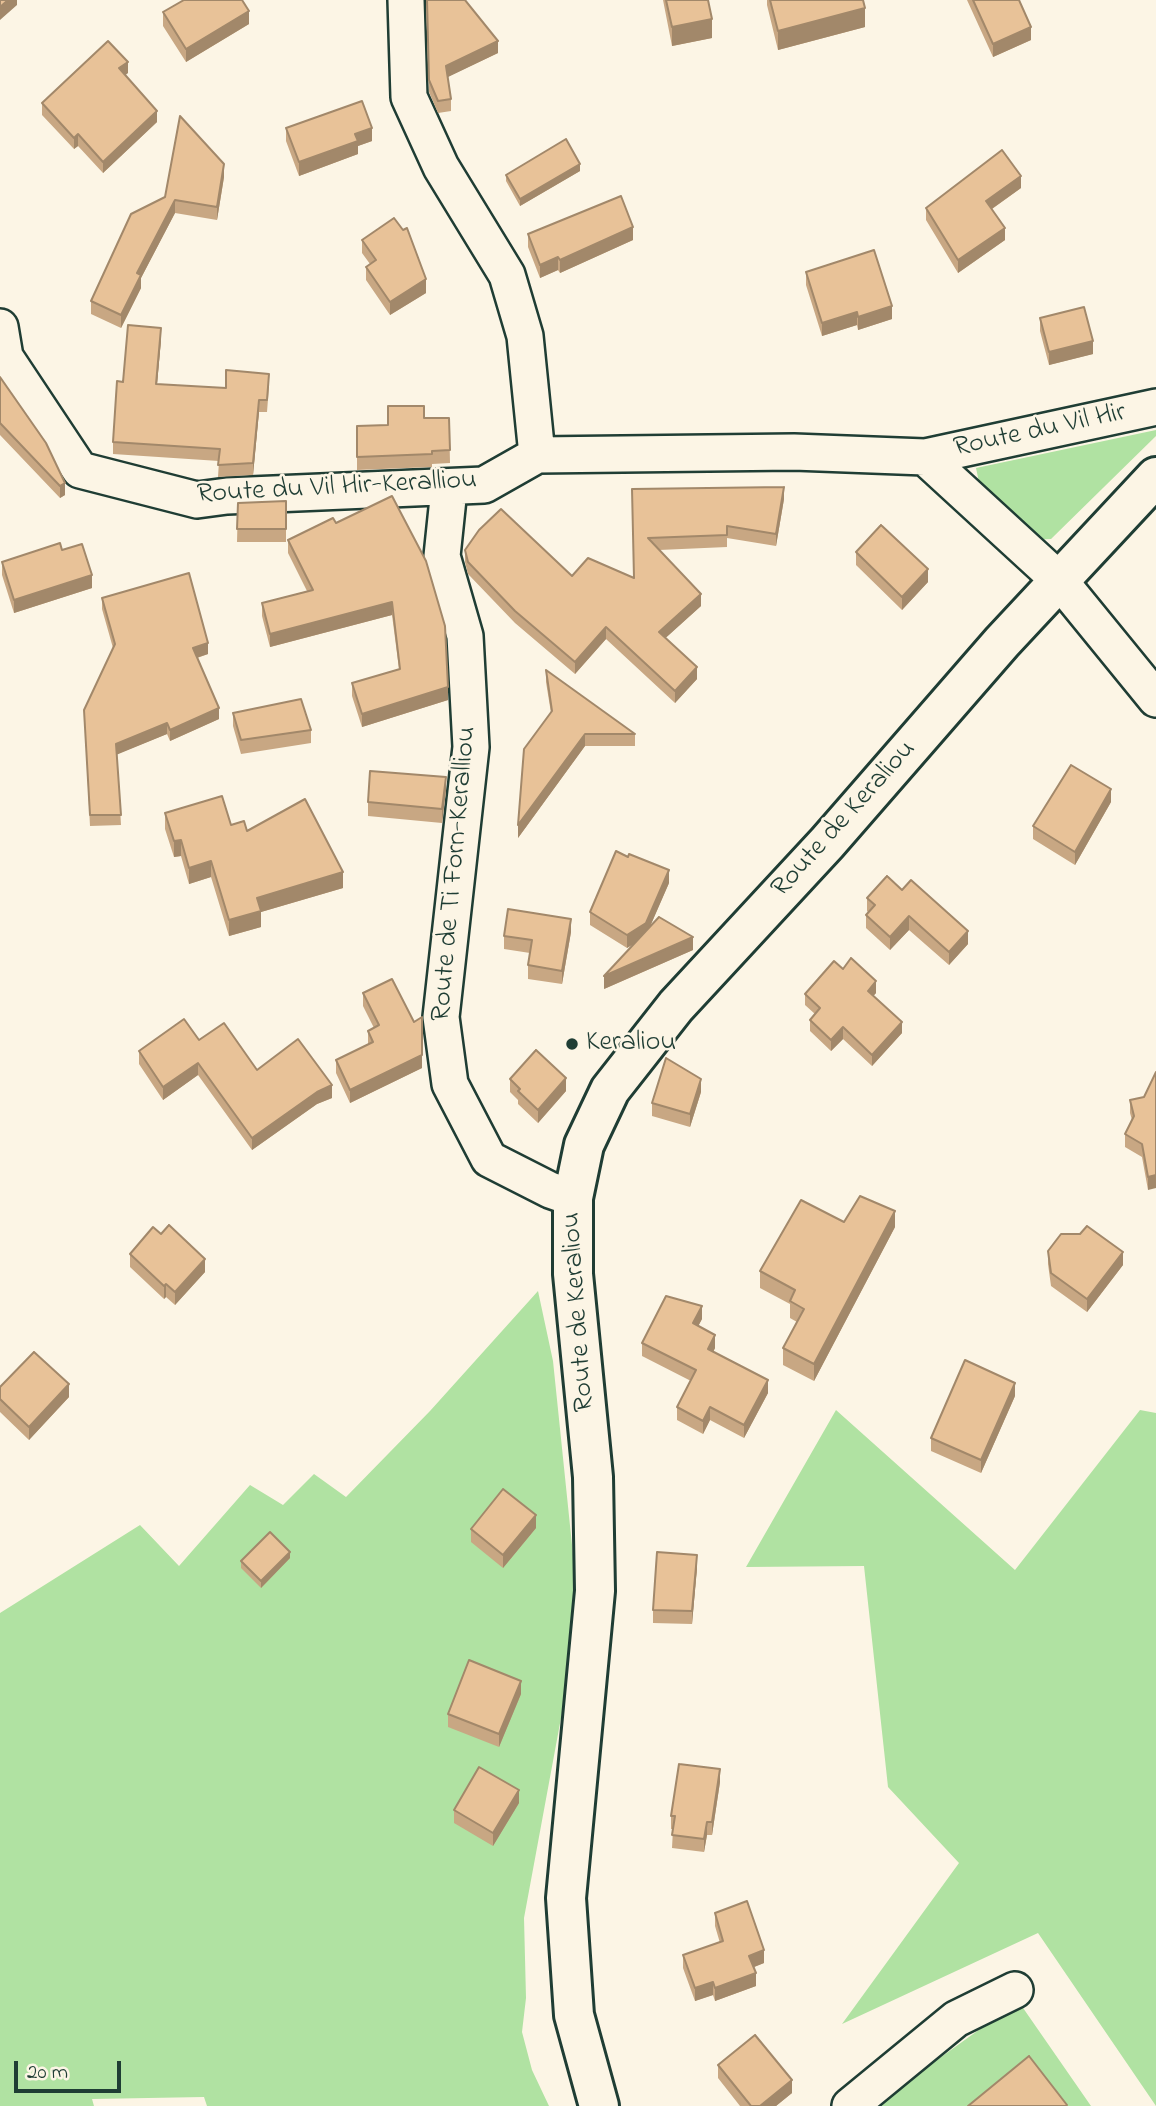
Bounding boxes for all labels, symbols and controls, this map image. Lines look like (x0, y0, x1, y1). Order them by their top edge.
street label: Route du Vil Hir (951, 397, 1129, 467)
street label: Route du Vil Hir-Keralliou (196, 465, 478, 513)
street label: Route de Ti Forn-Keralliou (426, 725, 486, 1023)
street label: Route de Keraliou (765, 734, 925, 906)
place label: Keraliou (586, 1027, 676, 1061)
marker: Keraliou (564, 1036, 580, 1052)
street label: Route de Keraliou (556, 1211, 604, 1413)
scale bar (18, 2046, 124, 2090)
text: 20 m (27, 2058, 68, 2088)

